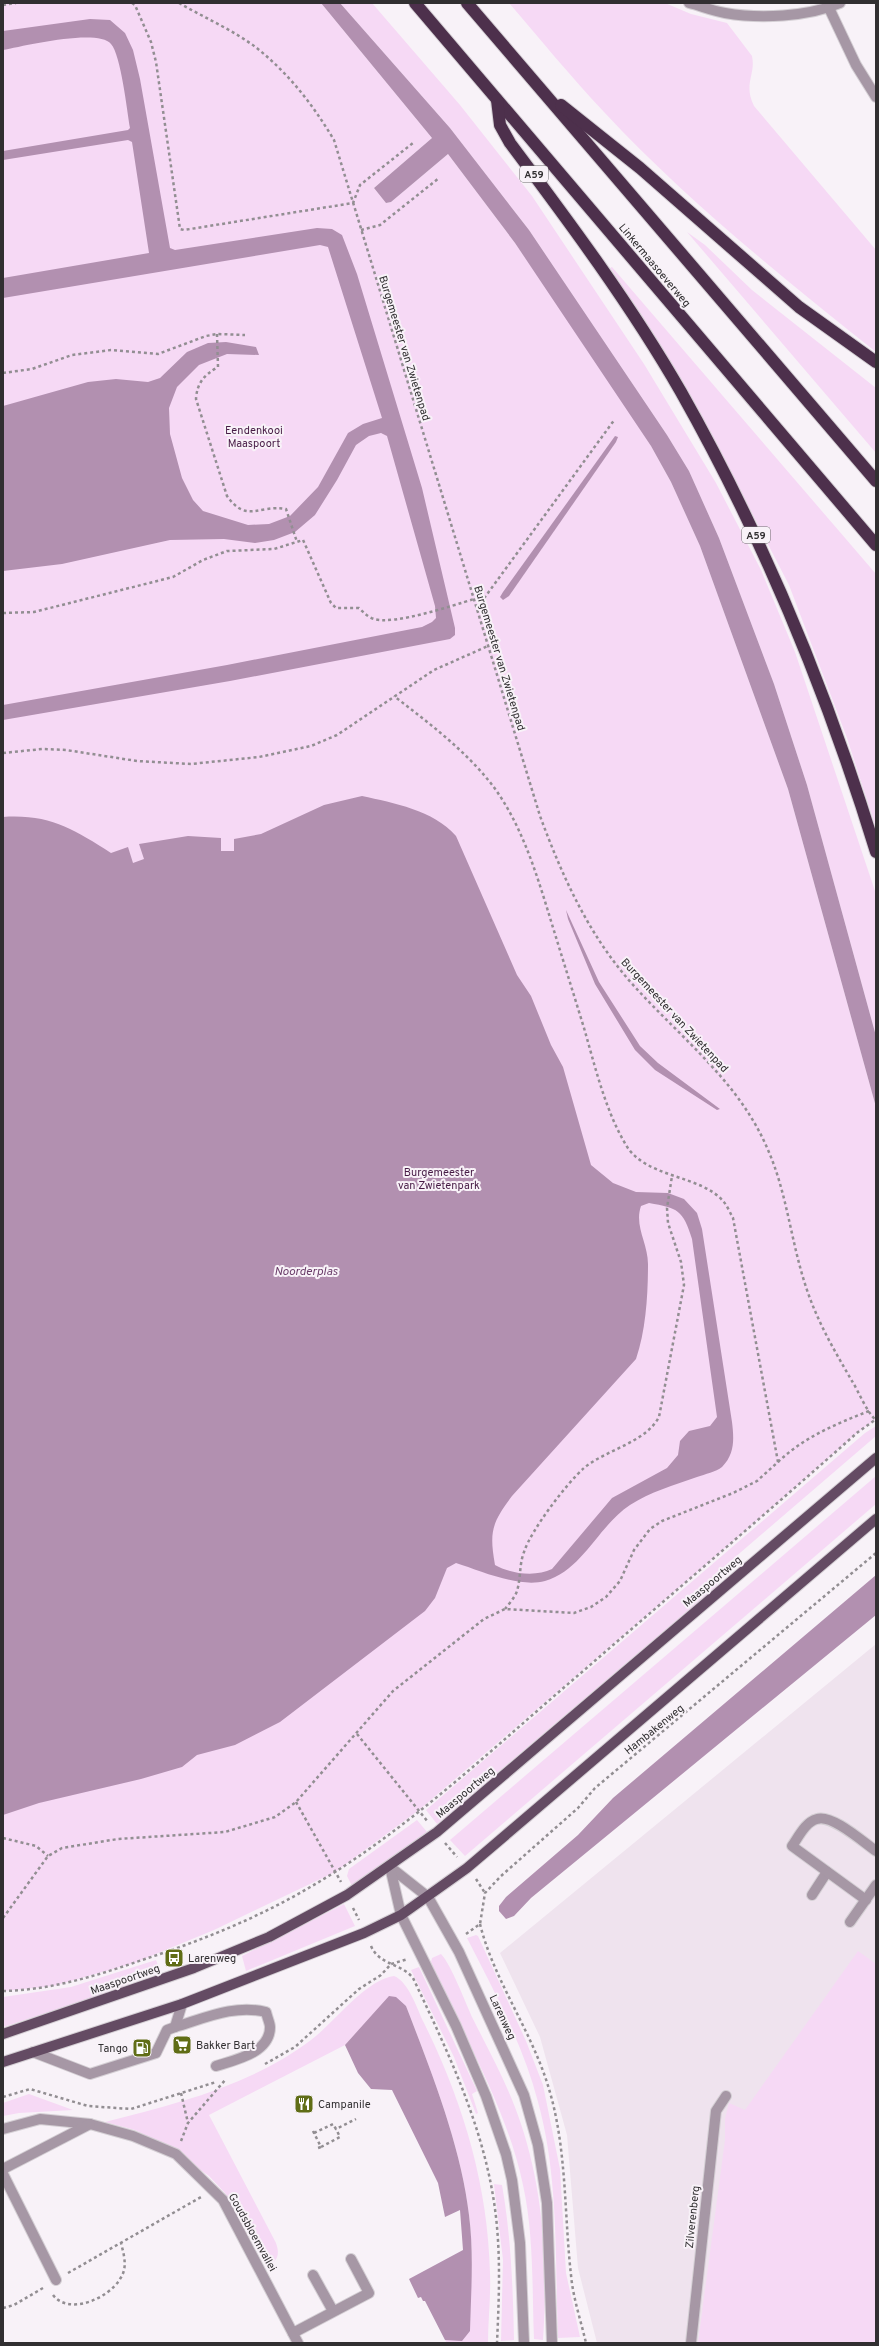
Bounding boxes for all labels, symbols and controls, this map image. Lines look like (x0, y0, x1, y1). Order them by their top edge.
road number: A59 (520, 166, 548, 182)
street label: Linkermaasoeverweg (615, 221, 693, 310)
street label: Burgemeester van Zwietenpad (375, 274, 433, 423)
park label: Eendenkooi Maaspoort (225, 424, 283, 451)
road number: A59 (742, 527, 770, 543)
street label: Burgemeester van Zwietenpad (470, 584, 528, 733)
street label: Burgemeester van Zwietenpad (618, 956, 731, 1076)
park label: Burgemeester van Zwietenpark (398, 1166, 480, 1193)
water label: Noorderplas (274, 1264, 338, 1280)
street label: Maaspoortweg (680, 1553, 745, 1610)
street label: Hambakenweg (622, 1702, 687, 1758)
street label: Maaspoortweg (433, 1764, 498, 1821)
bus stop icon: Larenweg (163, 1947, 185, 1969)
place label: Larenweg (188, 1952, 236, 1966)
street label: Maaspoortweg (89, 1962, 162, 1998)
street label: Larenweg (486, 1993, 519, 2042)
supermarket icon: Bakker Bart (171, 2034, 193, 2056)
fuel station icon: Tango (131, 2037, 153, 2059)
place label: Bakker Bart (196, 2039, 255, 2053)
place label: Tango (98, 2042, 128, 2056)
restaurant icon: Campanile (293, 2093, 315, 2115)
place label: Campanile (318, 2098, 371, 2112)
street label: Zilverenberg (683, 2185, 703, 2249)
street label: Goudsbloemvallei (225, 2191, 279, 2274)

